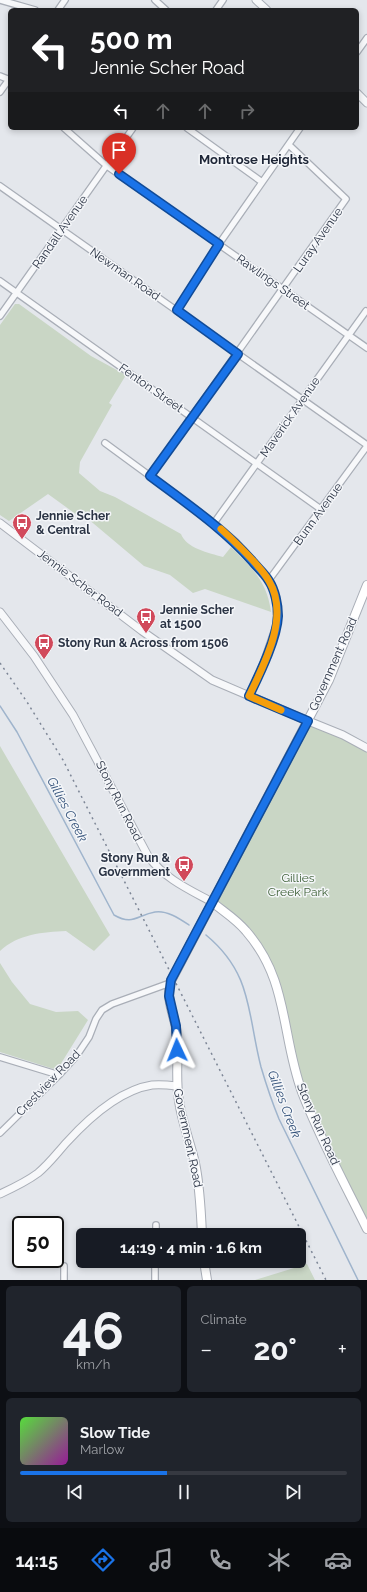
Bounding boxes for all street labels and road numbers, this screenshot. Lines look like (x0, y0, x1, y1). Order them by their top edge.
street label: Randall Avenue (30, 193, 90, 271)
street label: Luray Avenue (291, 205, 345, 275)
street label: Newman Road (87, 245, 163, 303)
street label: Rawlings Street (234, 252, 312, 312)
street label: Fenton Street (116, 361, 186, 415)
street label: Maverick Avenue (257, 374, 323, 460)
street label: Bunn Avenue (291, 480, 345, 548)
street label: Jennie Scher Road (35, 546, 125, 620)
street label: Government Road (306, 615, 360, 713)
street label: Stony Run Road (93, 759, 145, 843)
street label: Crestview Road (13, 1047, 83, 1119)
street label: Stony Run Road (294, 1081, 342, 1167)
street label: Government Road (171, 1087, 205, 1189)

